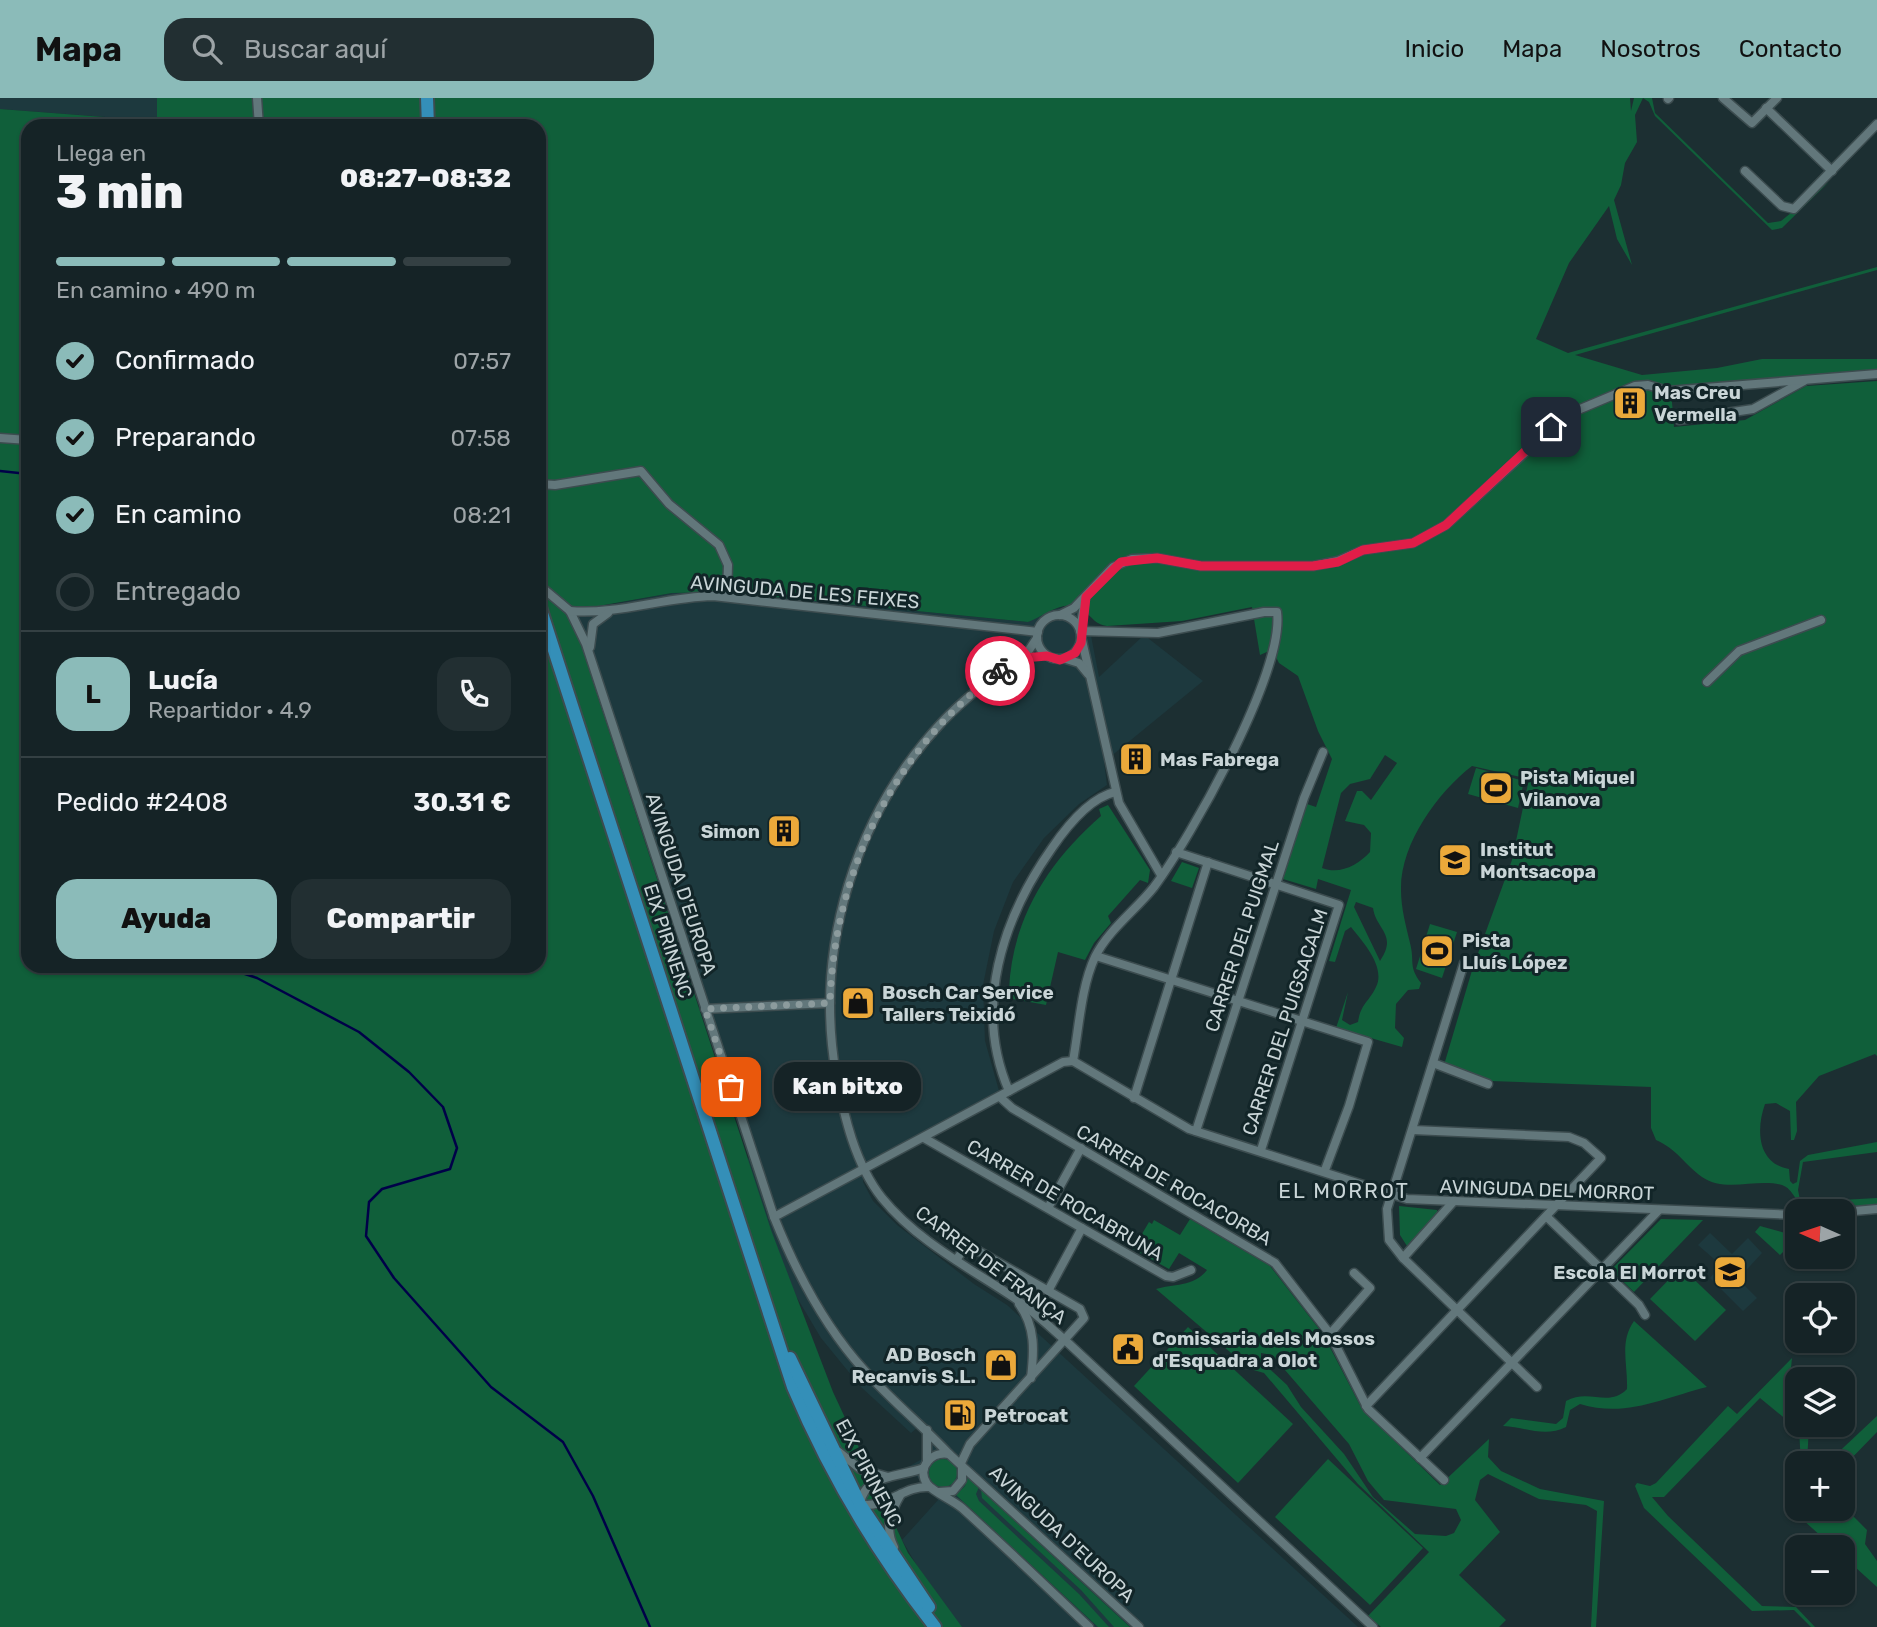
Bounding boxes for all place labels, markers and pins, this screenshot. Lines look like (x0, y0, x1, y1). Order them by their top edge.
place label: Mas Creu Vermella (1654, 381, 1741, 426)
building icon: Mas Creu Vermella (1611, 384, 1649, 422)
pin (1521, 397, 1581, 457)
building icon: Mas Fabrega (1117, 740, 1155, 778)
place label: Mas Fabrega (1160, 748, 1279, 771)
place label: Pista Miquel Vilanova (1520, 766, 1635, 811)
sports icon: Pista Miquel Vilanova (1477, 769, 1515, 807)
building icon: Simon (765, 812, 803, 850)
place label: Simon (701, 820, 760, 843)
place label: Institut Montsacopa (1480, 838, 1596, 883)
school or university icon: Institut Montsacopa (1436, 841, 1474, 879)
place label: Pista Lluís López (1462, 929, 1568, 974)
sports icon: Pista Lluís López (1418, 932, 1456, 970)
place label: Bosch Car Service Tallers Teixidó (882, 981, 1054, 1026)
shop icon: Bosch Car Service Tallers Teixidó (839, 984, 877, 1022)
pin (701, 1057, 761, 1117)
callout: Kan bitxo (773, 1062, 920, 1112)
school or university icon: Escola El Morrot (1711, 1253, 1749, 1291)
place label: Escola El Morrot (1553, 1261, 1706, 1284)
place label: Comissaria dels Mossos d'Esquadra a Olot (1152, 1327, 1375, 1372)
public building icon: Comissaria dels Mossos d'Esquadra a Olot (1109, 1330, 1147, 1368)
place label: AD Bosch Recanvis S.L. (851, 1343, 976, 1388)
shop icon: AD Bosch Recanvis S.L. (982, 1346, 1020, 1384)
fuel station icon: Petrocat (941, 1396, 979, 1434)
place label: Petrocat (984, 1404, 1068, 1427)

